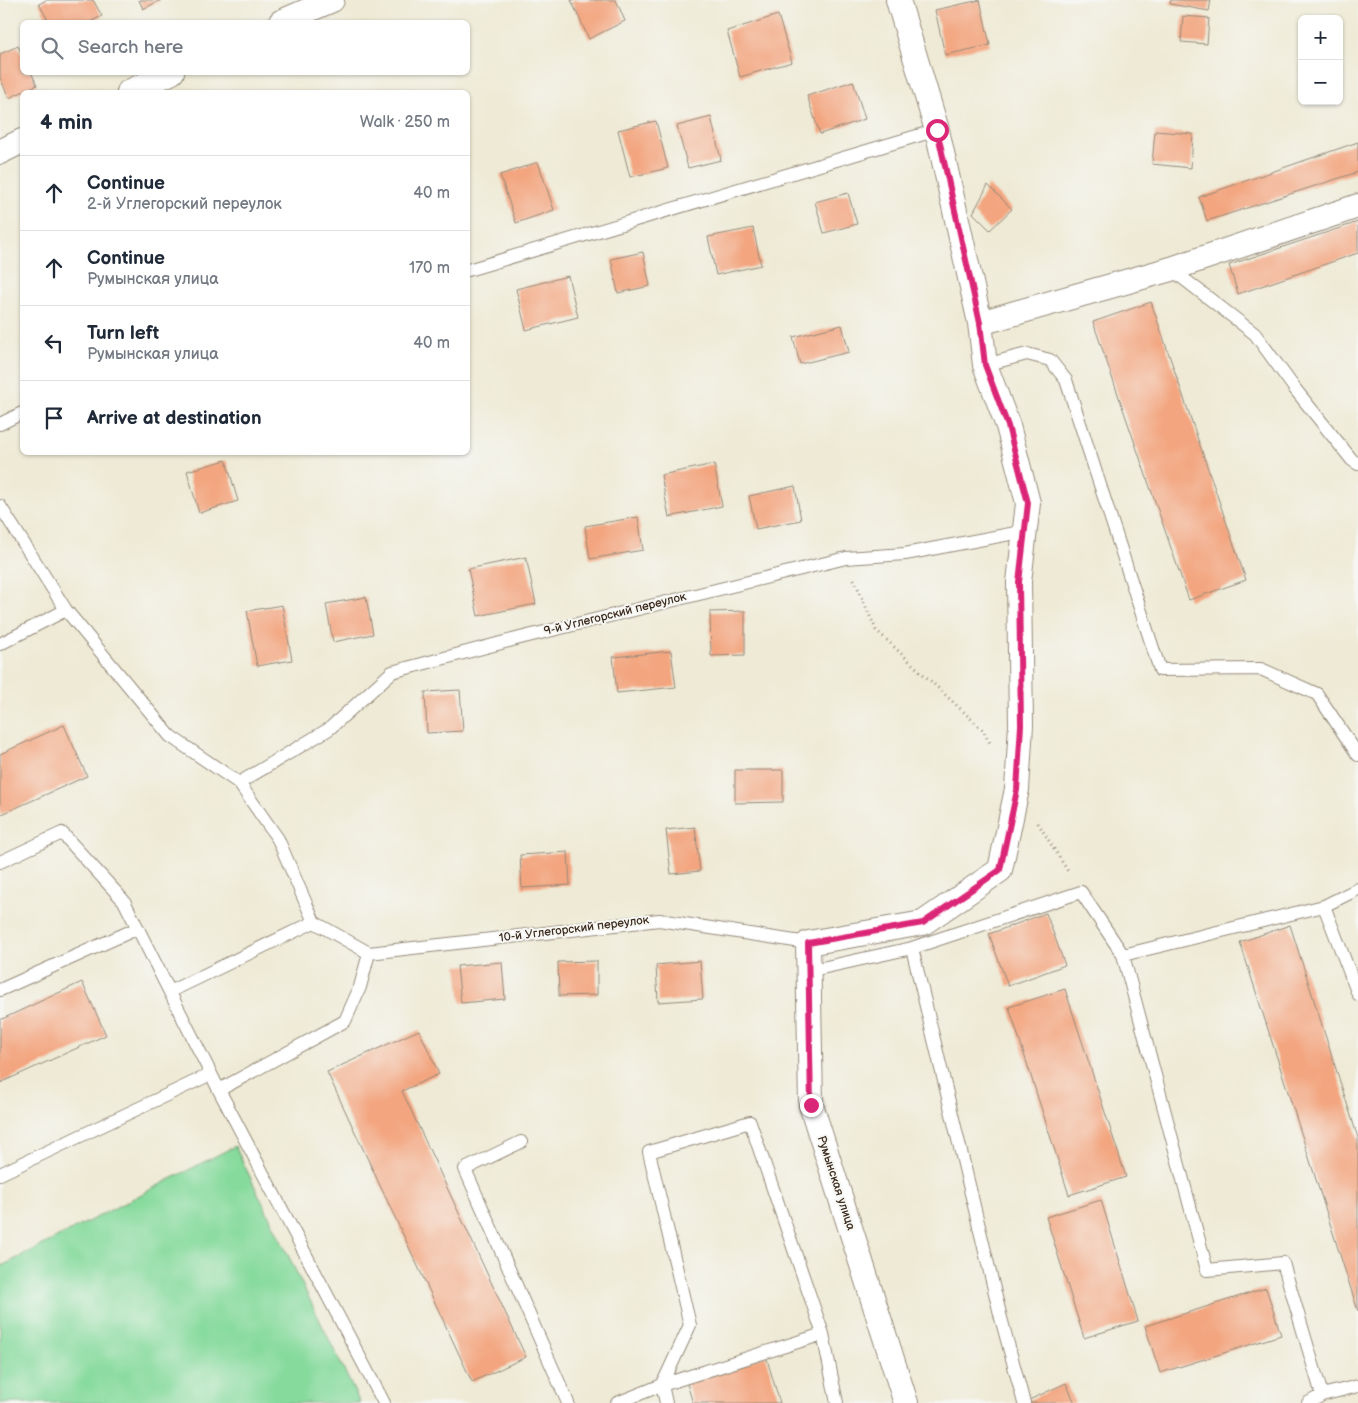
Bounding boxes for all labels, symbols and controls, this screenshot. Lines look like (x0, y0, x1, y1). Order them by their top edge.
map controls (1298, 15, 1343, 105)
button: + (1298, 15, 1343, 60)
search box (20, 20, 470, 75)
icon: search (38, 34, 66, 62)
text: Search here (78, 36, 183, 59)
button: − (1298, 60, 1343, 105)
text: 4 min (40, 110, 93, 135)
text: Walk · 250 m (360, 113, 450, 132)
route start (926, 119, 949, 142)
text: Continue (87, 172, 165, 195)
icon: ahead (40, 179, 68, 207)
text: 40 m (413, 184, 450, 203)
text: 2-й Углегорский переулок (87, 195, 282, 214)
text: Continue (87, 247, 165, 270)
icon: ahead (40, 254, 68, 282)
text: 170 m (409, 259, 450, 278)
text: Румынская улица (87, 270, 219, 289)
text: Turn left (87, 322, 159, 345)
icon: left (40, 329, 68, 357)
text: 40 m (413, 334, 450, 353)
text: Румынская улица (87, 345, 219, 364)
icon: arrive (40, 404, 68, 432)
text: Arrive at destination (87, 407, 262, 430)
street label: 9-й Углегорский переулок (542, 589, 688, 639)
street label: 10-й Углегорский переулок (498, 912, 650, 946)
route end (800, 1094, 823, 1117)
street label: Румынская улица (814, 1134, 858, 1232)

